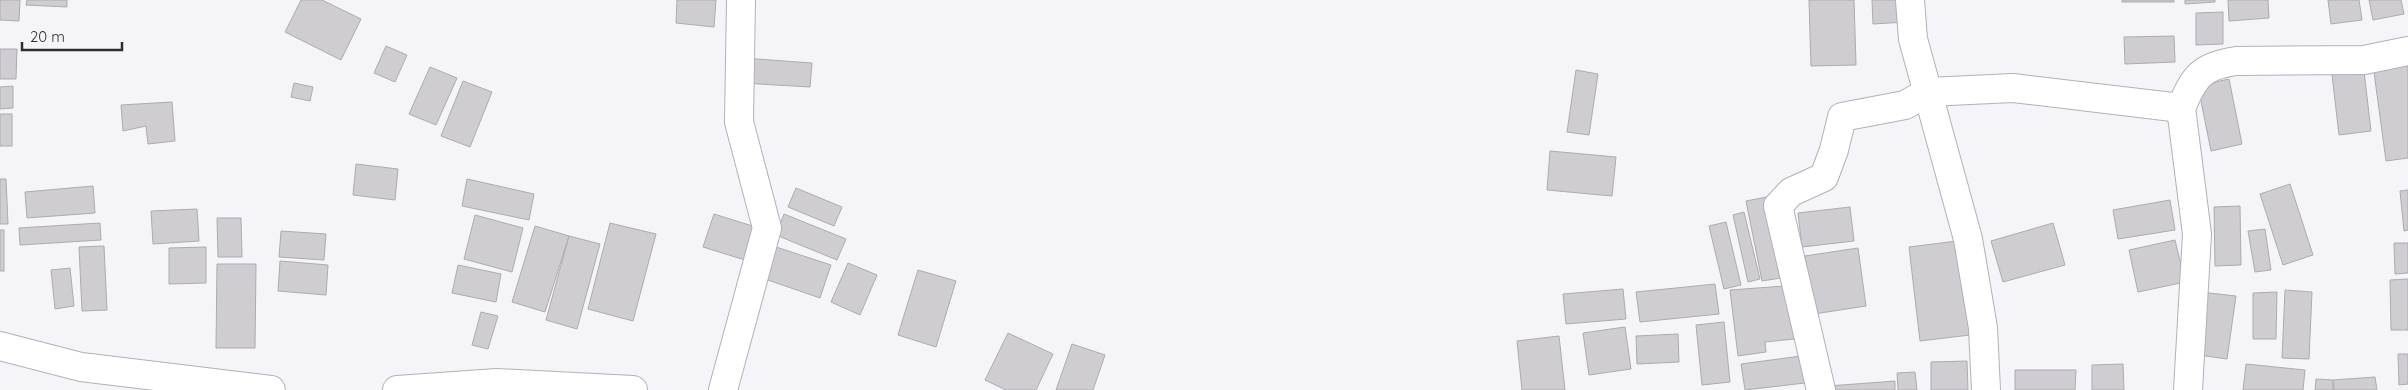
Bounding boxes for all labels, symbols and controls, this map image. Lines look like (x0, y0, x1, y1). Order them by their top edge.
scale bar (22, 20, 122, 52)
text: 20 m (30, 27, 65, 46)

